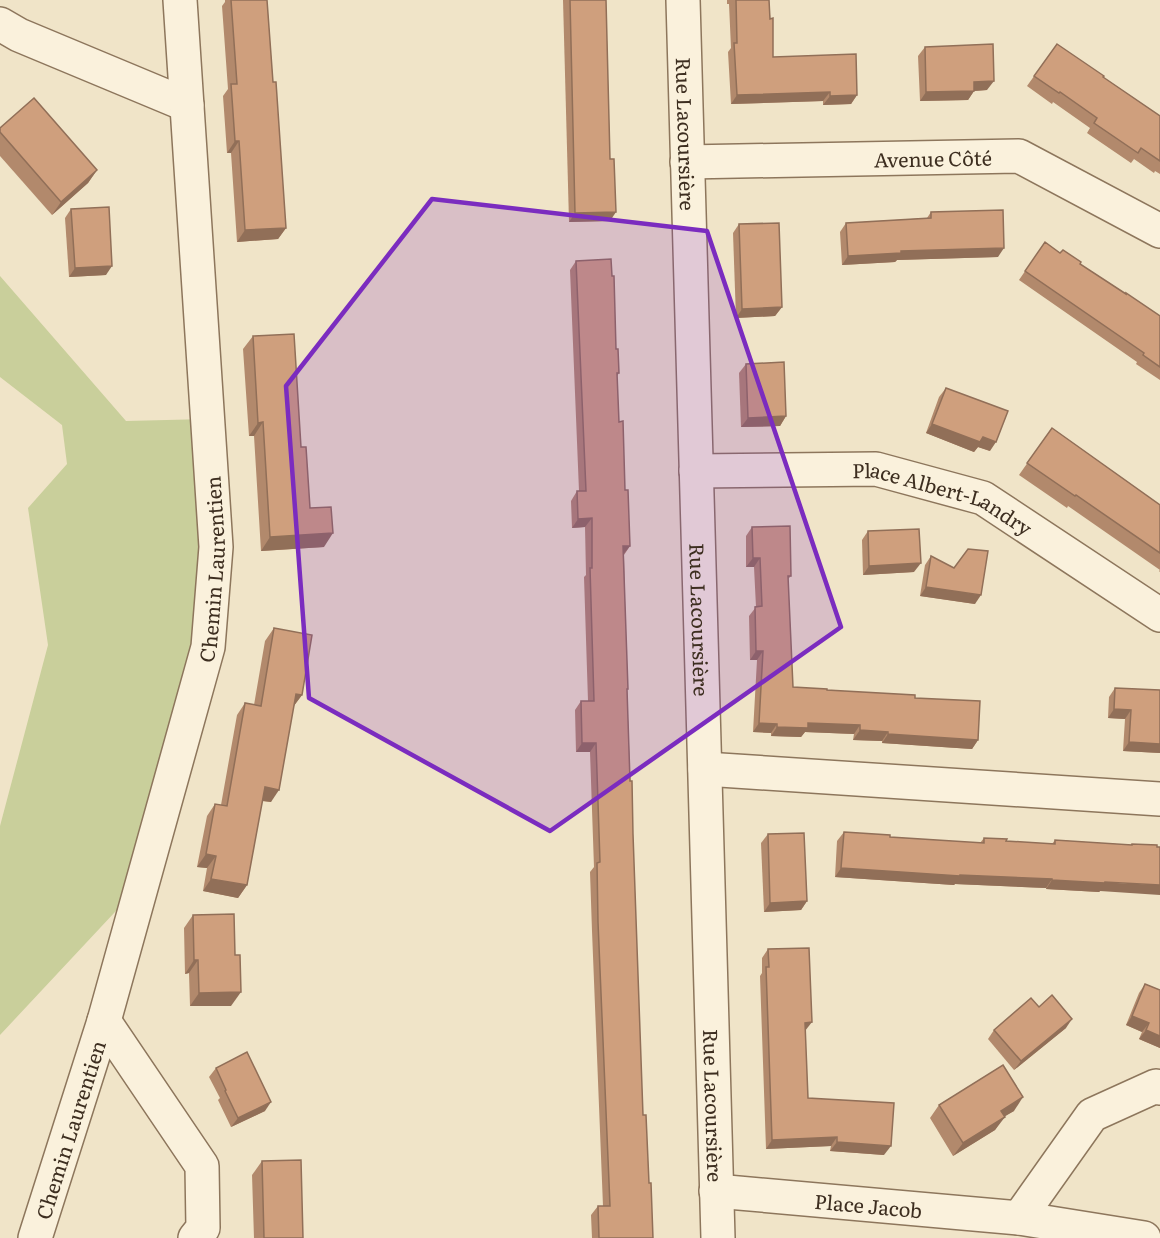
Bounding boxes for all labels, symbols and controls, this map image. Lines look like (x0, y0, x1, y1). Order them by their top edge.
street label: Rue Lacoursière (670, 57, 704, 211)
street label: Avenue Côté (874, 141, 992, 174)
street label: Place Albert-Landry (852, 453, 1039, 542)
street label: Chemin Laurentien (189, 475, 231, 666)
street label: Rue Lacoursière (683, 543, 718, 697)
street label: Rue Lacoursière (697, 1028, 731, 1183)
street label: Chemin Laurentien (27, 1036, 112, 1223)
street label: Place Jacob (813, 1185, 923, 1224)

